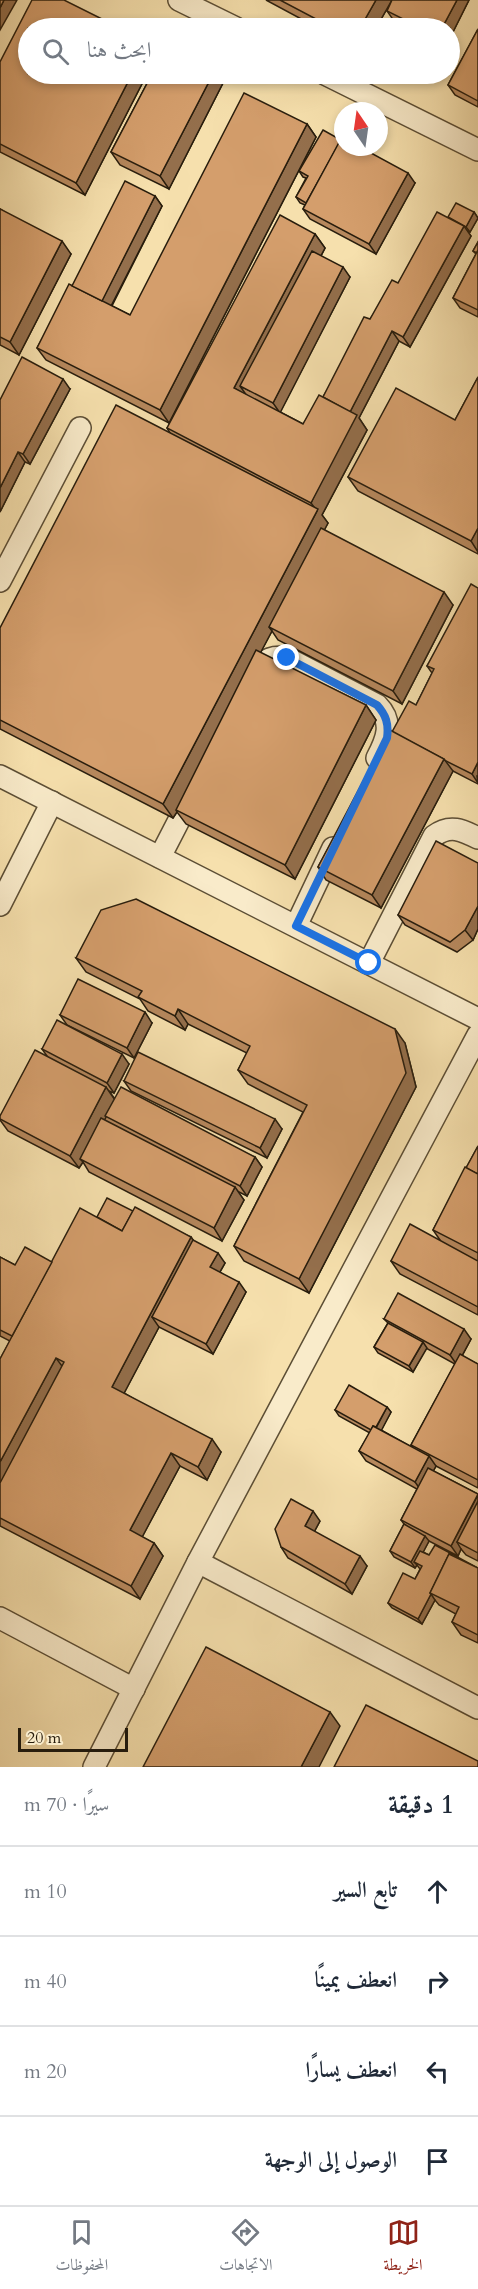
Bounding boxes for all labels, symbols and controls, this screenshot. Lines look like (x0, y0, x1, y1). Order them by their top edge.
search box (18, 18, 460, 84)
icon: search (39, 35, 72, 68)
text: ابحث هنا (87, 35, 152, 65)
north arrow (334, 102, 388, 156)
route end (273, 644, 299, 670)
route start (355, 949, 381, 975)
scale bar (18, 1725, 128, 1752)
text: 20 m (27, 1727, 61, 1749)
text: 1 دقيقة (388, 1787, 454, 1822)
text: سيرًا · 70 m (24, 1791, 109, 1818)
text: تابع السير (334, 1875, 397, 1905)
icon: ahead (421, 1875, 454, 1908)
text: 10 m (24, 1878, 67, 1905)
text: انعطف يمينًا (314, 1965, 397, 1995)
icon: right (421, 1965, 454, 1998)
text: 40 m (24, 1968, 67, 1995)
text: انعطف يسارًا (306, 2055, 397, 2085)
icon: left (421, 2055, 454, 2088)
text: 20 m (24, 2058, 67, 2085)
text: الوصول إلى الوجهة (265, 2145, 397, 2175)
icon: arrive (421, 2145, 454, 2178)
tab: المحفوظات (56, 2216, 108, 2280)
tab: الاتجاهات (219, 2216, 273, 2280)
tab: الخريطة (384, 2216, 423, 2280)

